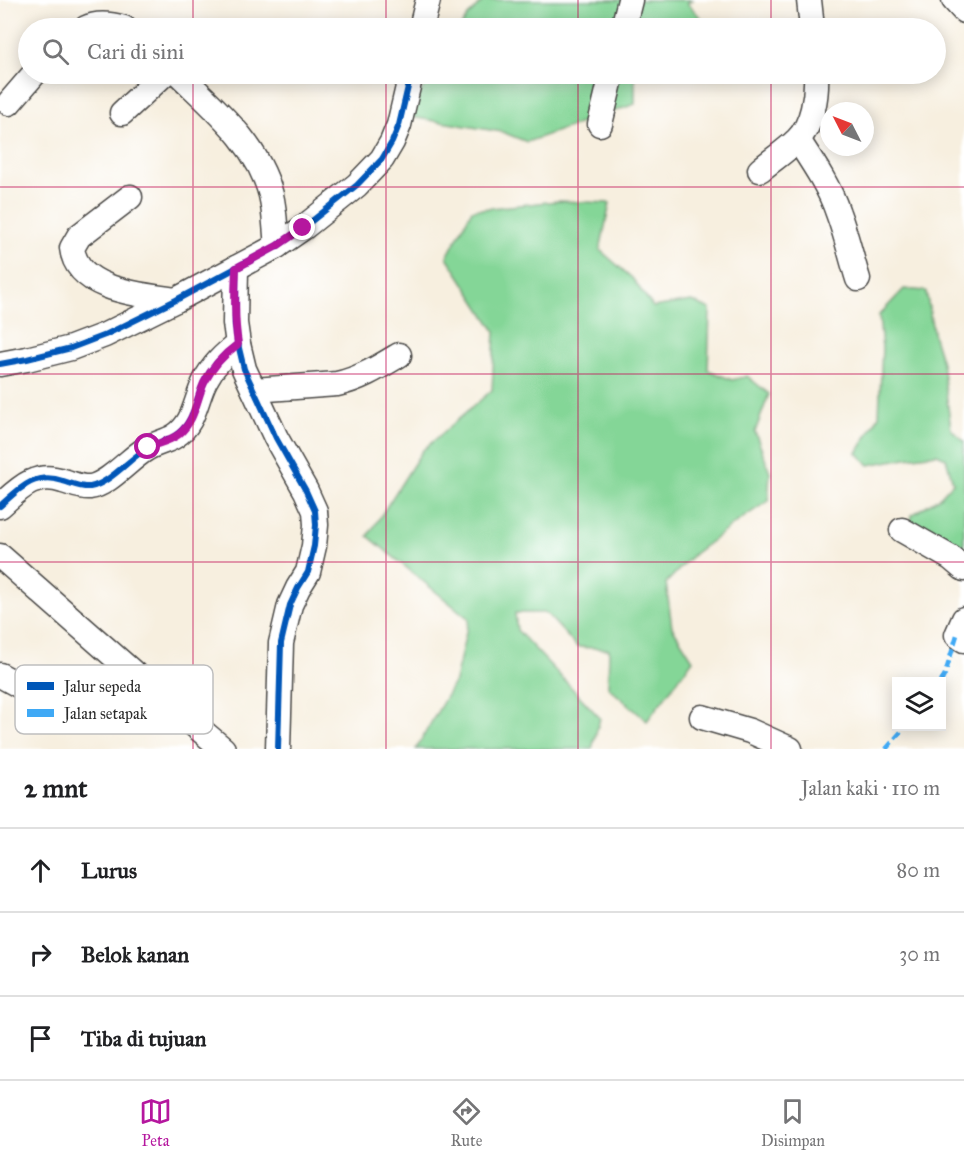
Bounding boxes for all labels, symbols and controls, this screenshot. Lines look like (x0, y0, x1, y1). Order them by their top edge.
search box (18, 18, 946, 84)
icon: search (39, 35, 72, 68)
text: Cari di sini (87, 38, 184, 65)
north arrow (820, 102, 874, 156)
route end (289, 214, 315, 240)
route start (134, 433, 160, 459)
legend (15, 665, 213, 734)
text: Jalur sepeda (62, 677, 141, 697)
map controls (892, 677, 946, 731)
button: layers (892, 677, 946, 731)
text: Jalan setapak (62, 704, 148, 724)
text: 2 mnt (24, 772, 87, 804)
text: Jalan kaki · 110 m (801, 776, 940, 800)
icon: ahead (24, 854, 57, 887)
text: Lurus (81, 857, 137, 884)
text: 80 m (897, 858, 940, 882)
icon: right (24, 938, 57, 971)
text: Belok kanan (81, 941, 189, 968)
text: 30 m (899, 942, 940, 966)
icon: arrive (24, 1022, 57, 1055)
text: Tiba di tujuan (81, 1025, 206, 1052)
tab: Peta (139, 1095, 172, 1150)
tab: Rute (450, 1095, 483, 1150)
tab: Disimpan (761, 1095, 825, 1150)

